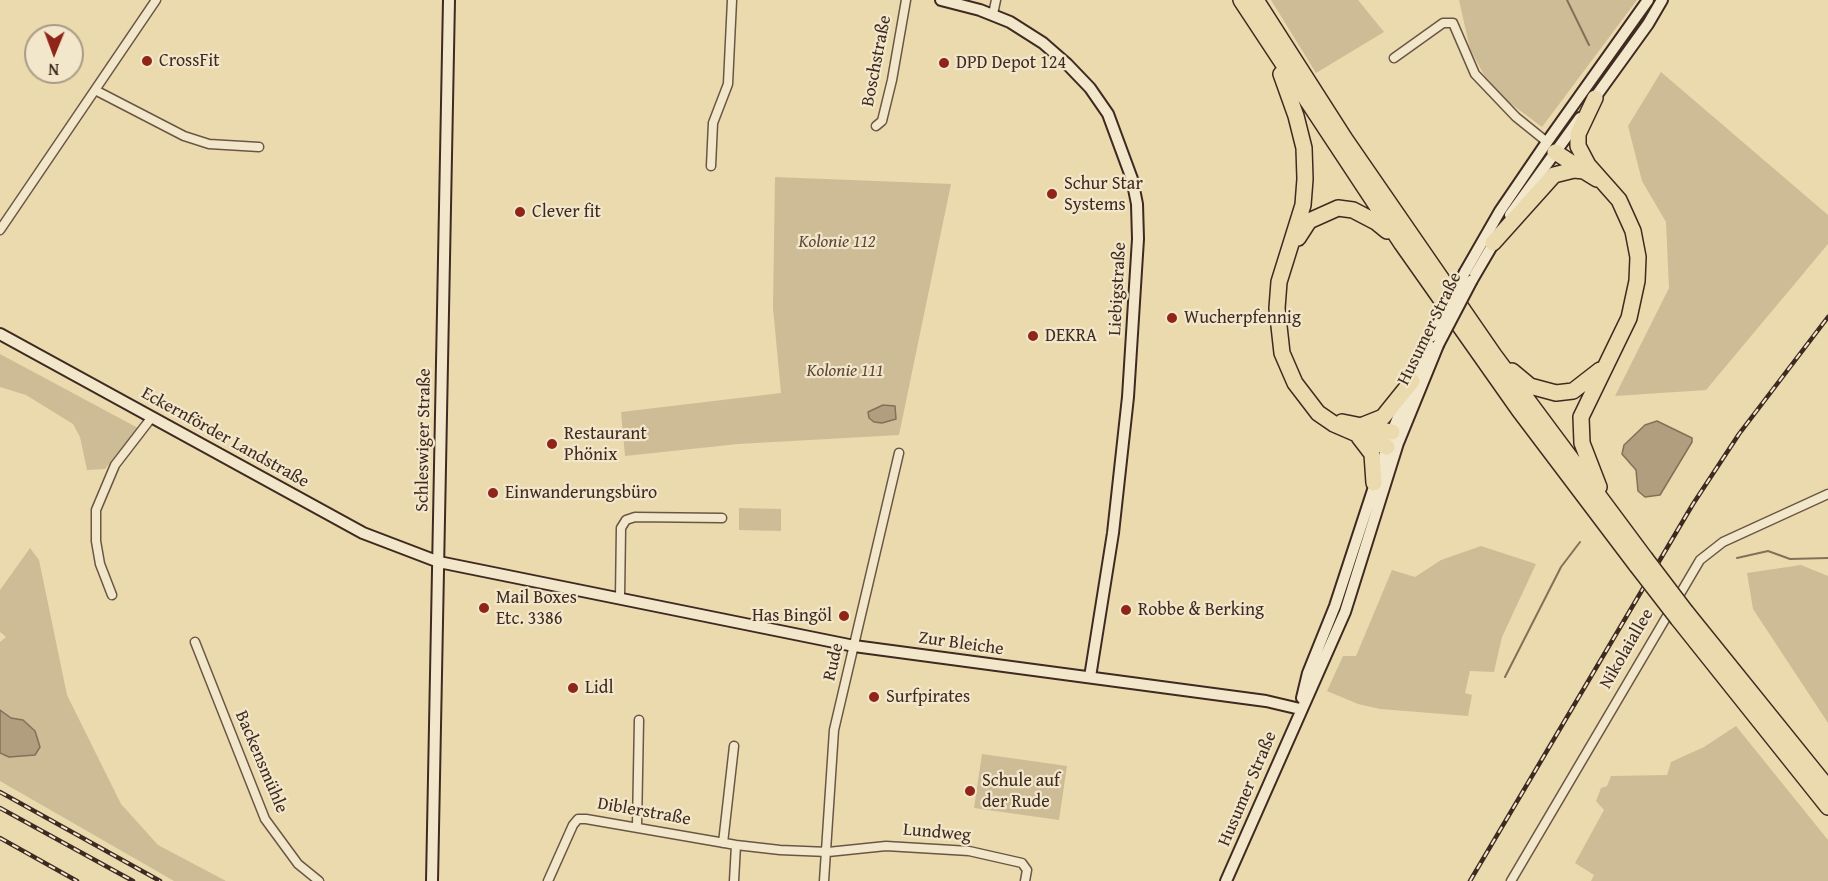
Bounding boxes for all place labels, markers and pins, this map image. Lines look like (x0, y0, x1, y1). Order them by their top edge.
place label: CrossFit (159, 50, 220, 72)
place label: DPD Depot 124 (956, 52, 1066, 74)
marker: CrossFit (140, 54, 154, 68)
marker: DPD Depot 124 (937, 56, 951, 70)
place label: Schur Star Systems (1064, 173, 1143, 216)
marker: Schur Star Systems (1045, 187, 1059, 201)
place label: Clever fit (532, 201, 601, 223)
marker: Clever fit (513, 205, 527, 219)
place label: Wucherpfennig (1184, 307, 1301, 329)
marker: Wucherpfennig (1165, 311, 1179, 325)
place label: DEKRA (1045, 325, 1097, 347)
marker: DEKRA (1026, 329, 1040, 343)
place label: Restaurant Phönix (564, 423, 647, 466)
marker: Restaurant Phönix (545, 437, 559, 451)
place label: Einwanderungsbüro (505, 482, 657, 504)
marker: Einwanderungsbüro (486, 486, 500, 500)
place label: Mail Boxes Etc. 3386 (496, 587, 577, 630)
place label: Robbe & Berking (1138, 599, 1264, 621)
marker: Mail Boxes Etc. 3386 (477, 601, 491, 615)
marker: Robbe & Berking (1119, 603, 1133, 617)
place label: Has Bingöl (752, 605, 832, 627)
marker: Has Bingöl (837, 609, 851, 623)
place label: Lidl (585, 677, 613, 699)
marker: Lidl (566, 681, 580, 695)
place label: Surfpirates (886, 686, 970, 708)
marker: Surfpirates (867, 690, 881, 704)
place label: Schule auf der Rude (982, 770, 1060, 812)
marker: Schule auf der Rude (963, 784, 977, 798)

